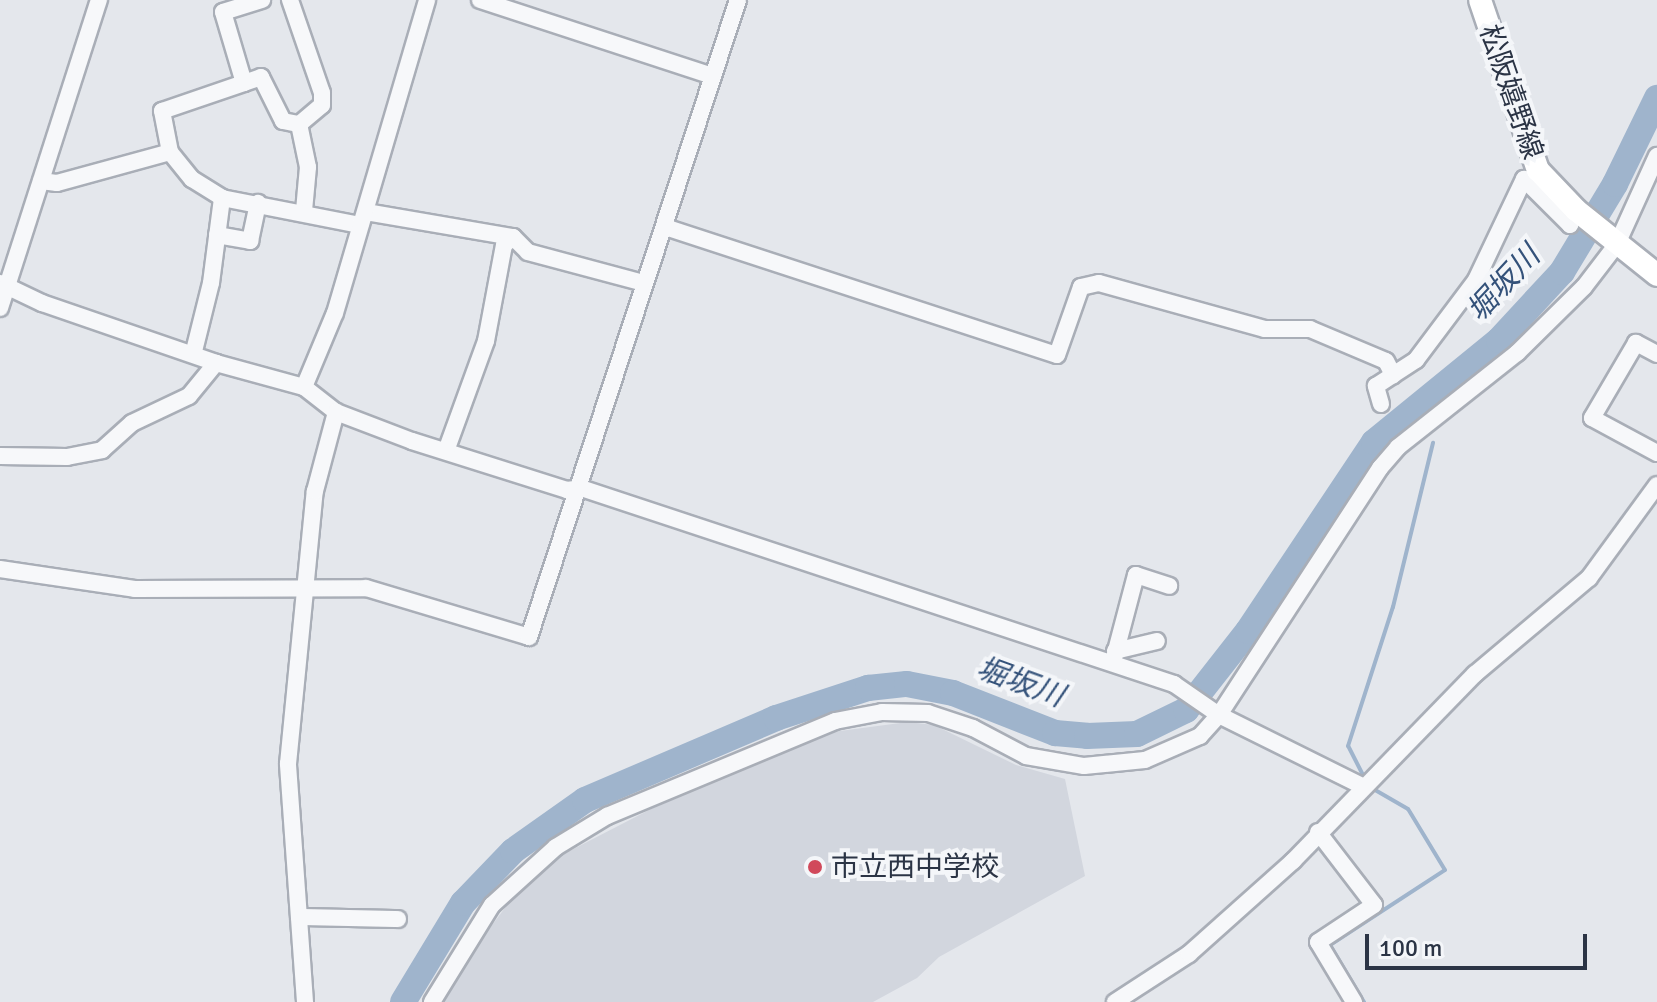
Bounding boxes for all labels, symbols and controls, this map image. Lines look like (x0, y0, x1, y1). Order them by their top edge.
street label: 松阪嬉野線 (1472, 20, 1550, 164)
water label: 堀坂川 (1460, 239, 1548, 329)
water label: 堀坂川 (972, 651, 1068, 715)
place label: 市立西中学校 (831, 850, 999, 884)
marker: 市立西中学校 (806, 858, 824, 876)
scale bar (1369, 918, 1591, 968)
text: 100 m (1379, 933, 1442, 963)

